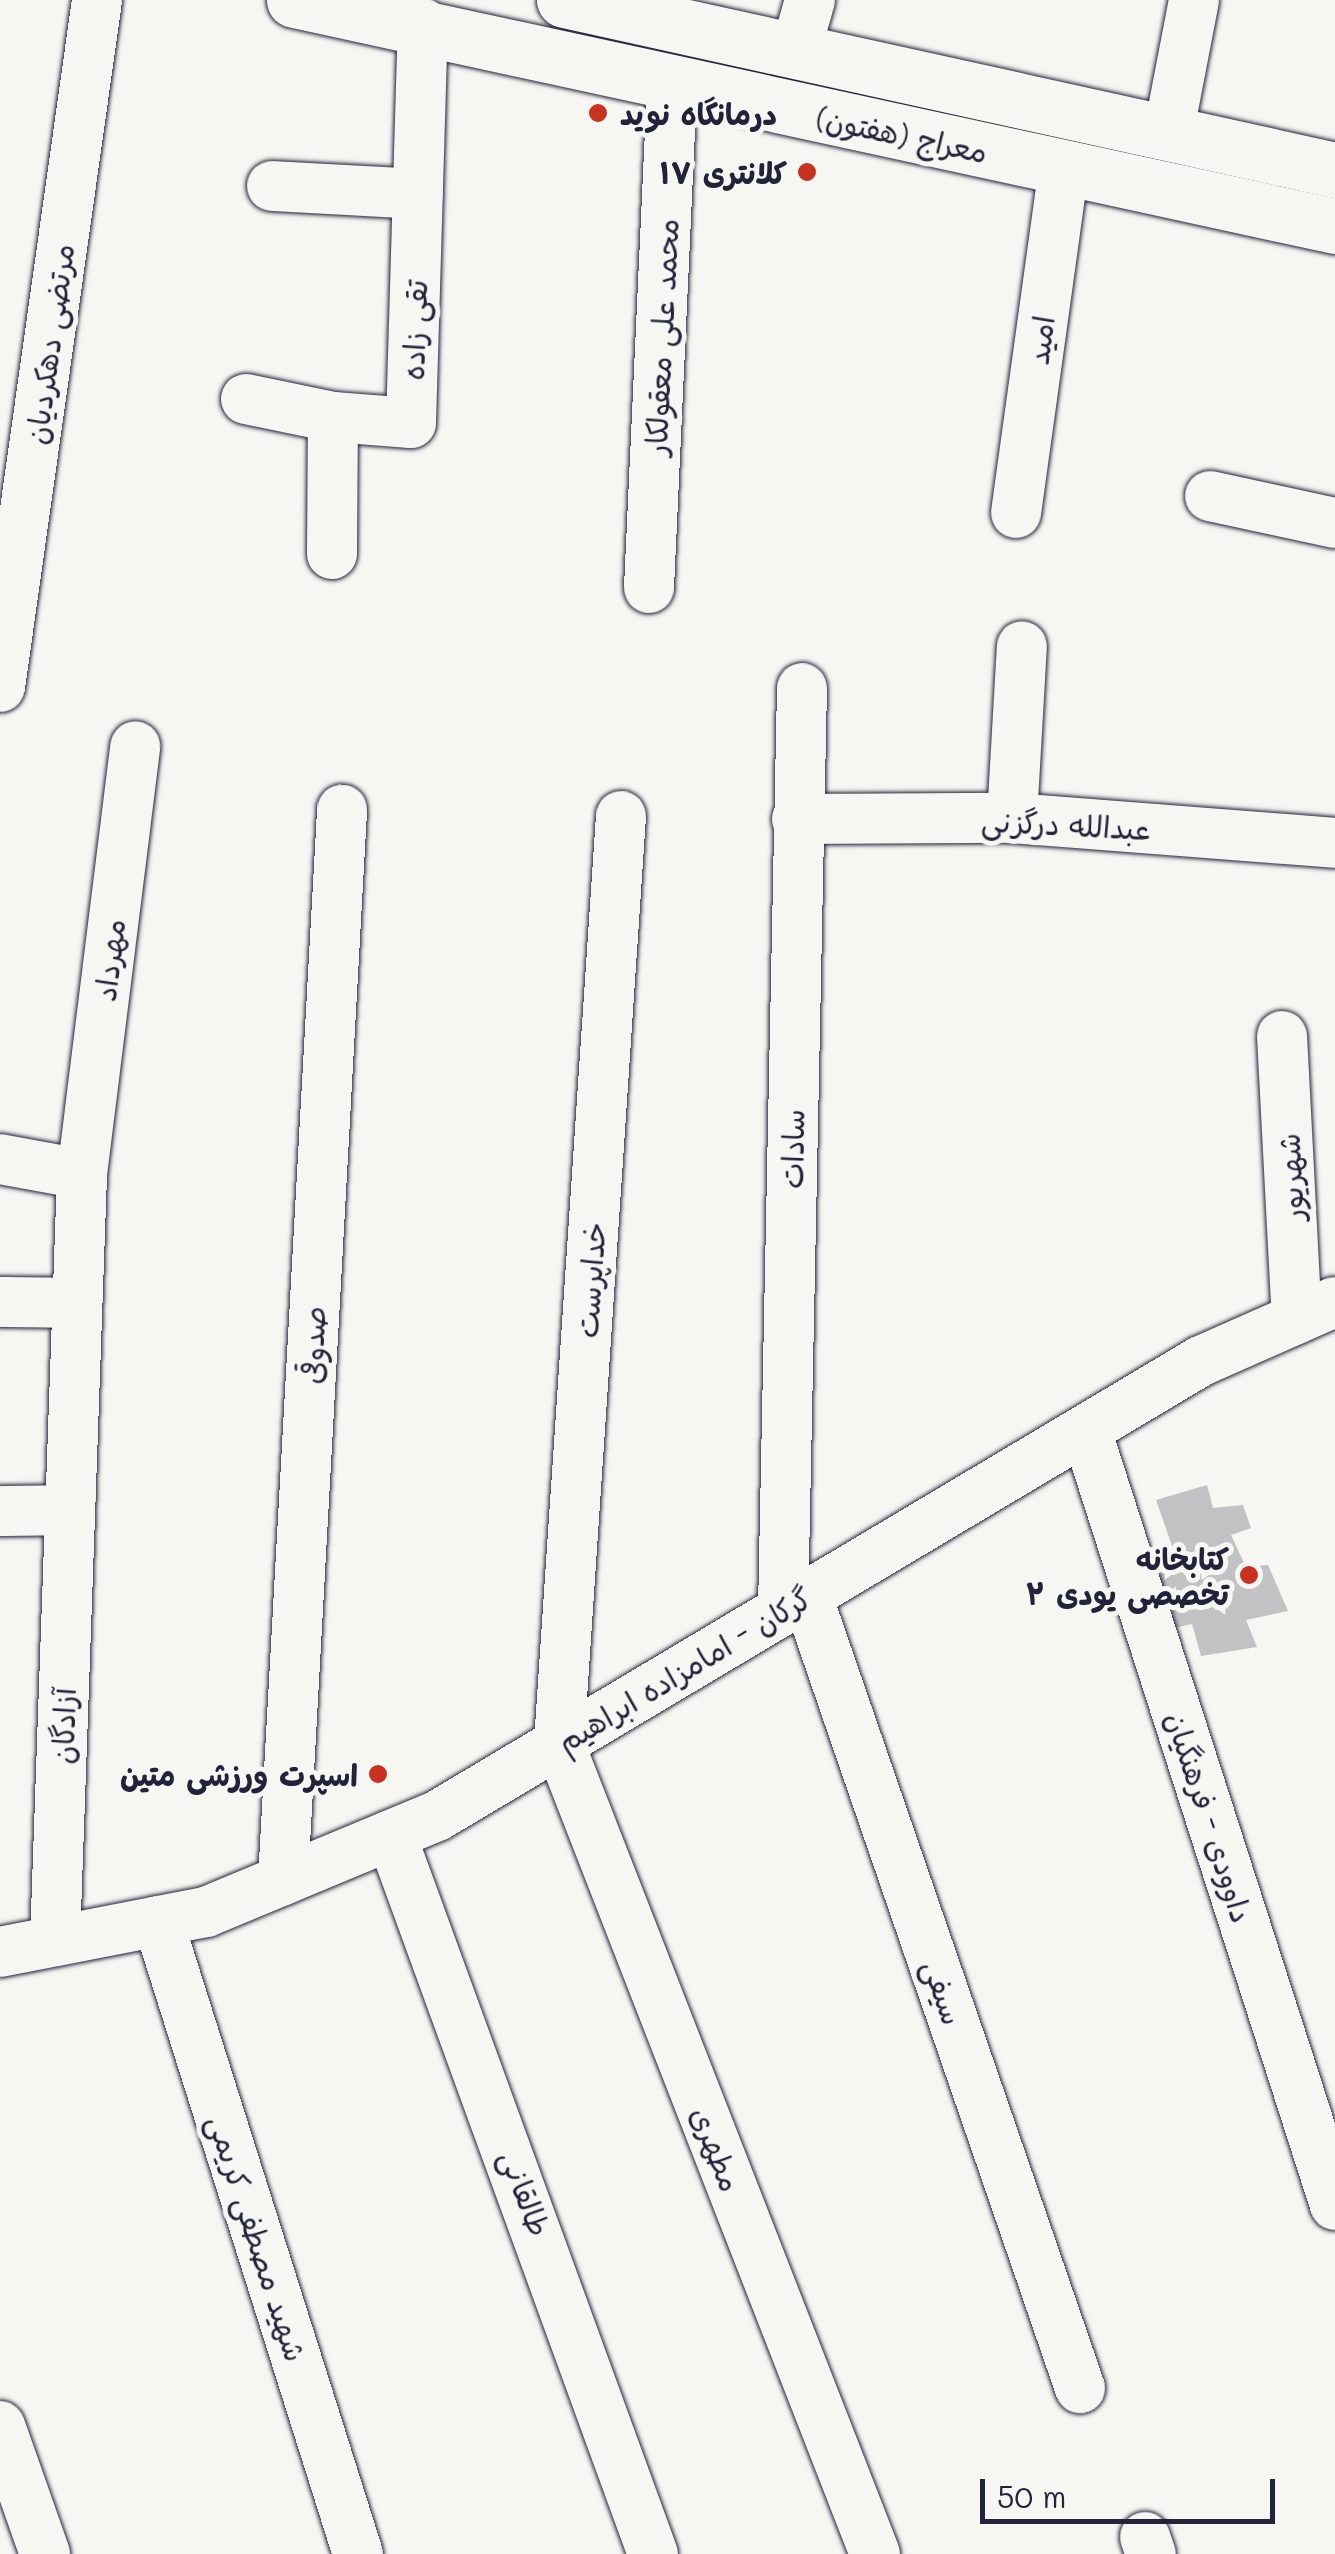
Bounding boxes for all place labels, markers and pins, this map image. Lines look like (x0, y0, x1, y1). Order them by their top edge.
place label: درمانگاه نوید (620, 95, 777, 131)
marker: درمانگاه نوید (585, 100, 611, 126)
place label: کلانتری ۱۷ (660, 154, 787, 190)
marker: کلانتری ۱۷ (796, 161, 818, 183)
place label: کتابخانه تخصصی یودی ۲ (1026, 1540, 1229, 1610)
marker: کتابخانه تخصصی یودی ۲ (1238, 1564, 1260, 1586)
place label: اسپرت ورزشی متین (120, 1756, 358, 1792)
marker: اسپرت ورزشی متین (367, 1763, 389, 1785)

